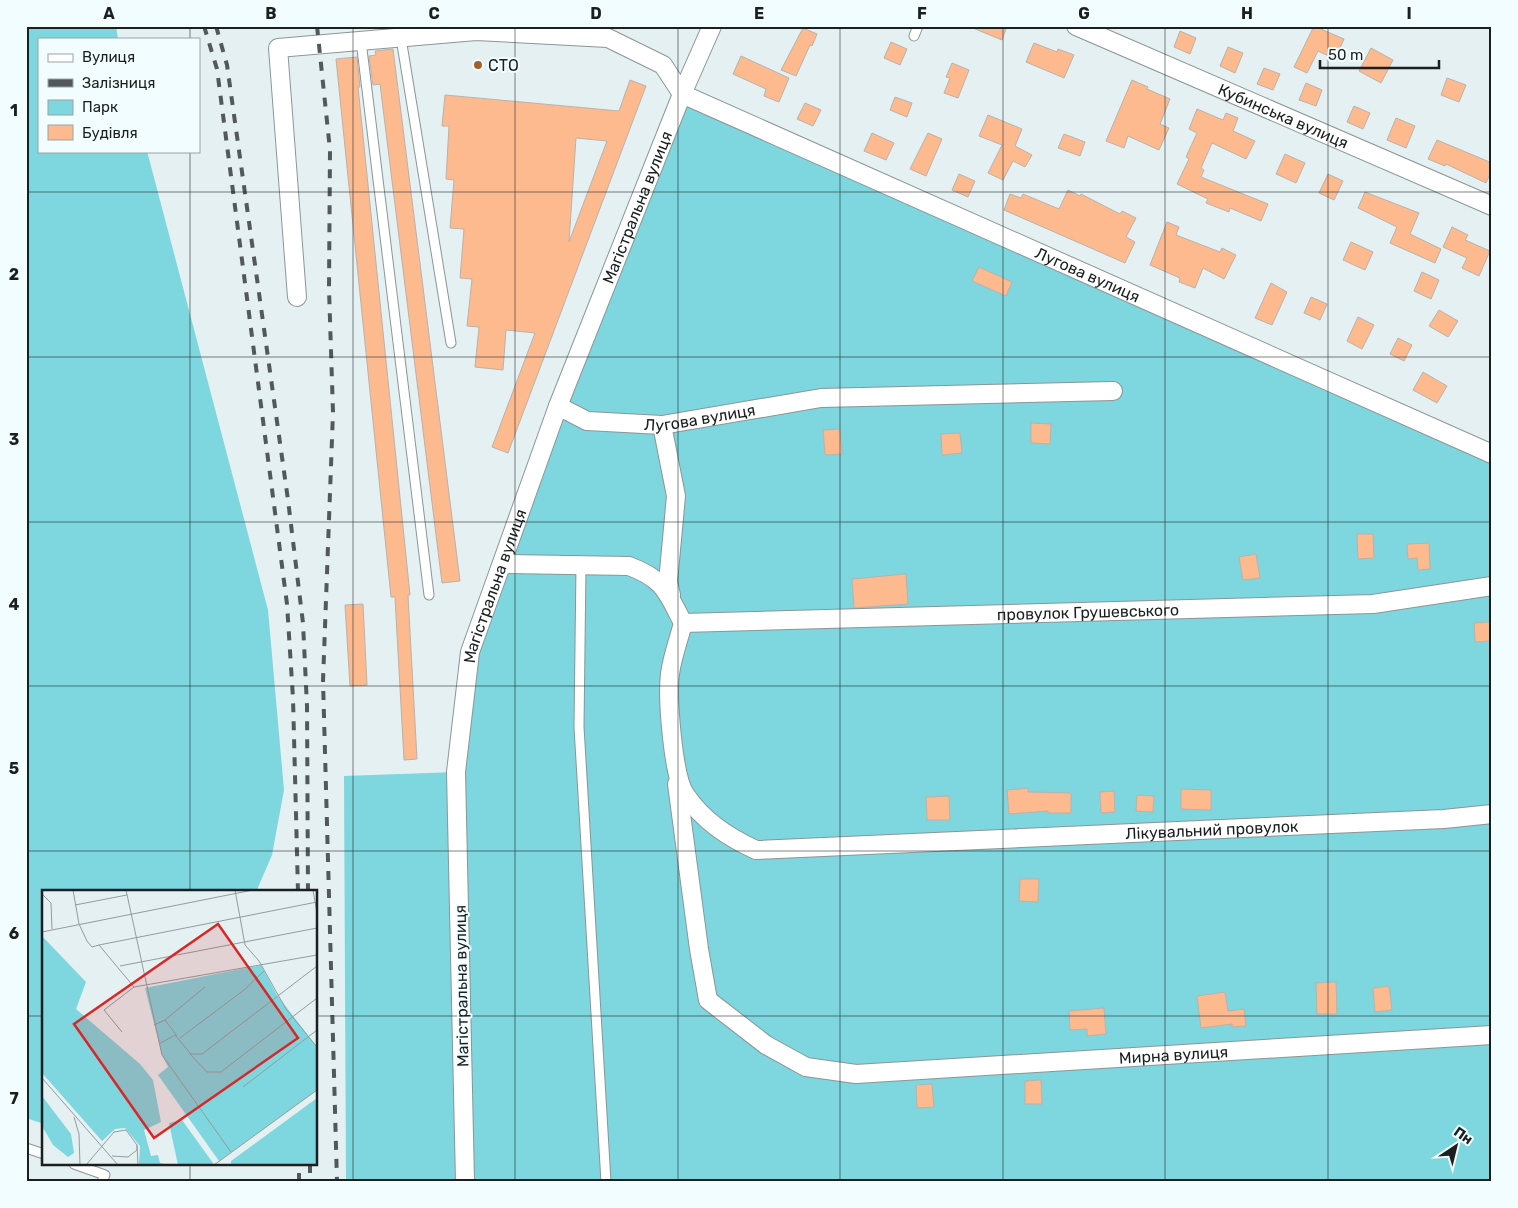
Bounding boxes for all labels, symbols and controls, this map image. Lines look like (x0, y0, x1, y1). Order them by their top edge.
text: A (103, 4, 115, 23)
text: B (265, 4, 277, 23)
text: C (428, 4, 440, 23)
text: D (590, 4, 602, 23)
text: E (754, 4, 764, 23)
text: F (917, 4, 927, 23)
text: G (1078, 4, 1090, 23)
text: H (1241, 4, 1253, 23)
text: I (1406, 4, 1412, 23)
legend (38, 38, 200, 152)
scale bar (1320, 38, 1439, 70)
text: 50 m (1328, 46, 1363, 64)
text: Вулиця (82, 48, 135, 66)
place label: СТО (488, 56, 519, 75)
marker: СТО (472, 59, 484, 71)
text: Залізниця (82, 74, 155, 92)
street label: Кубинська вулиця (1215, 80, 1351, 153)
text: Парк (82, 98, 118, 116)
text: 1 (10, 101, 18, 120)
text: Будівля (82, 124, 138, 142)
street label: Магістральна вулиця (599, 128, 676, 287)
street label: Лугова вулиця (1032, 243, 1143, 306)
text: 2 (9, 265, 19, 284)
street label: Лугова вулиця (643, 400, 757, 435)
text: 3 (9, 430, 19, 449)
street label: Магістральна вулиця (460, 506, 530, 664)
text: 4 (9, 595, 20, 614)
street label: провулок Грушевського (997, 600, 1179, 624)
text: 5 (9, 759, 19, 778)
street label: Лікувальний провулок (1125, 817, 1299, 843)
inset map (42, 890, 318, 1166)
street label: Магістральна вулиця (451, 905, 472, 1067)
text: 6 (9, 924, 19, 943)
street label: Мирна вулиця (1118, 1042, 1229, 1068)
text: 7 (9, 1089, 19, 1108)
north arrow (1430, 1120, 1480, 1170)
text: Пн (1450, 1123, 1476, 1148)

